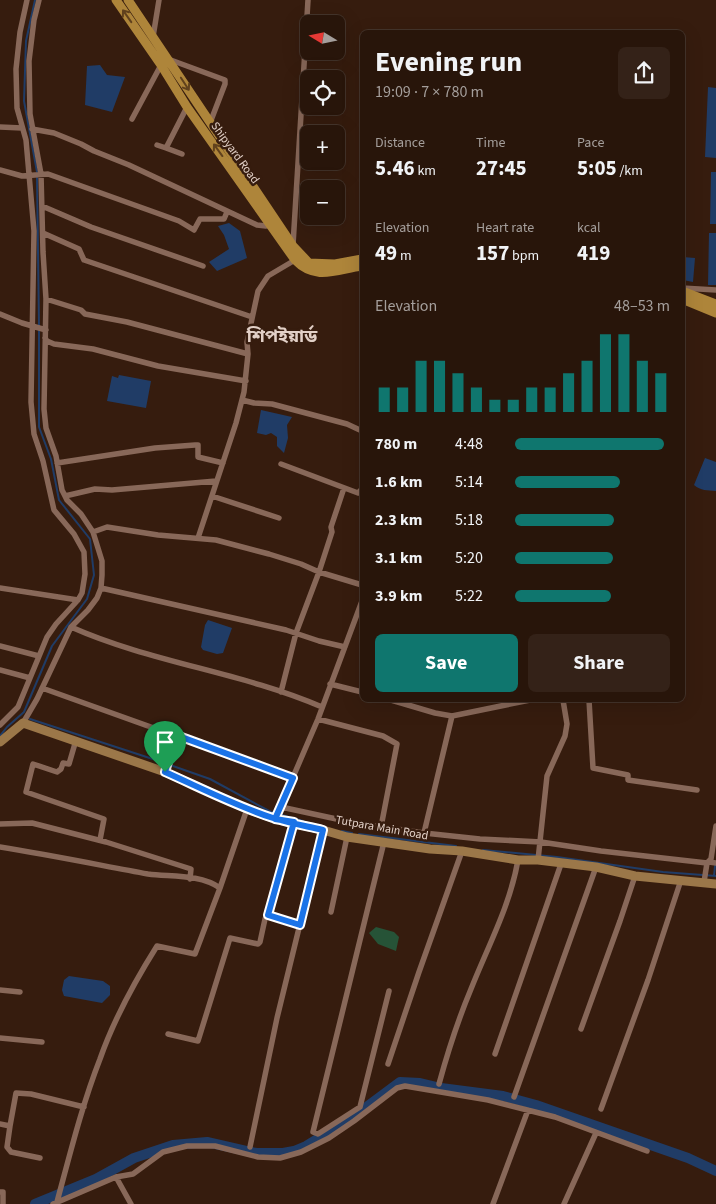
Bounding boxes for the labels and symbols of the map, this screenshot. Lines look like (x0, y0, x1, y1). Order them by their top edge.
one-way arrow (122, 9, 132, 23)
north arrow (300, 15, 345, 60)
one-way arrow (180, 76, 190, 90)
street label: Shipyard Road (207, 119, 263, 187)
one-way arrow (213, 143, 223, 157)
district label: শিপইয়ার্ড (246, 324, 318, 349)
pin (144, 721, 186, 772)
street label: Tutpara Main Road (334, 811, 430, 845)

